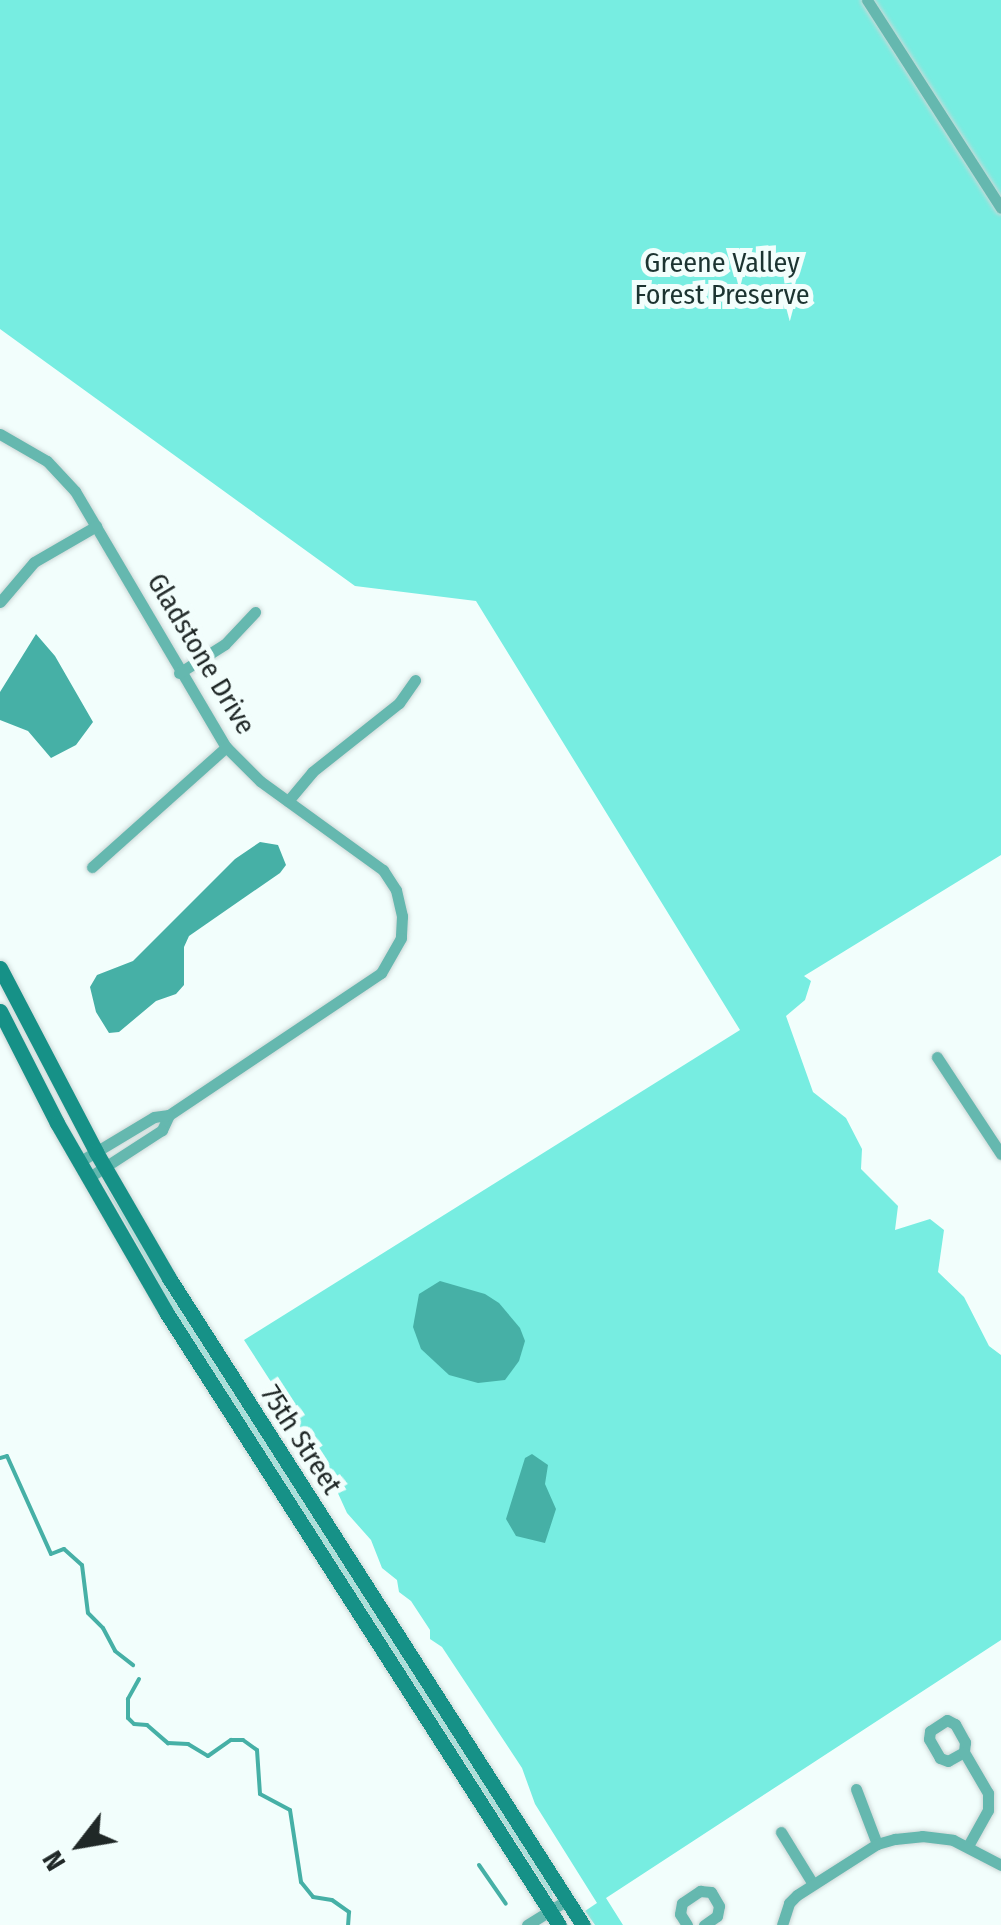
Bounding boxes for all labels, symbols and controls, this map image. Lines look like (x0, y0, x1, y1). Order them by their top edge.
park label: Greene Valley Forest Preserve (634, 246, 810, 312)
street label: Gladstone Drive (140, 567, 262, 741)
street label: 75th Street (253, 1379, 349, 1501)
north arrow (30, 1795, 130, 1895)
text: N (35, 1845, 72, 1876)

